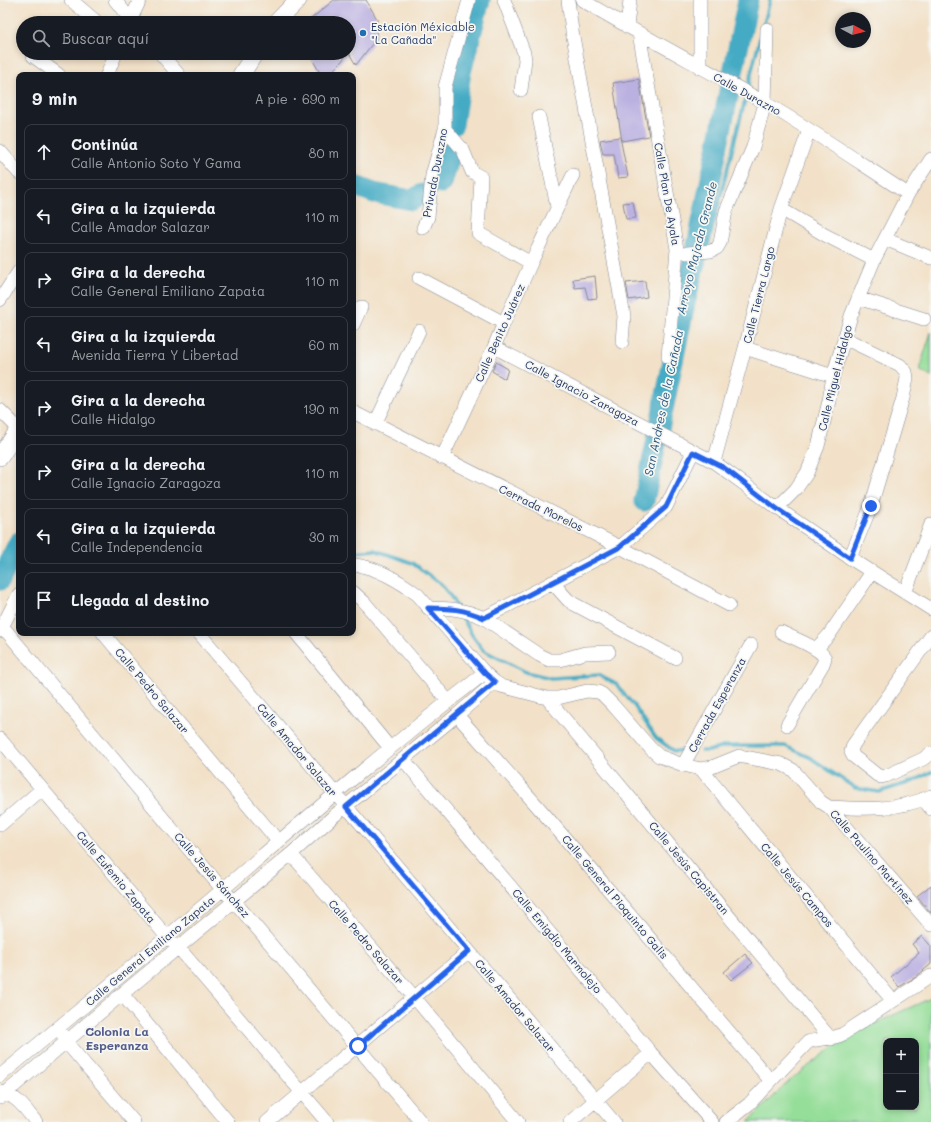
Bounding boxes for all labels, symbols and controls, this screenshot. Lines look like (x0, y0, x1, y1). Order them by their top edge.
north arrow (835, 12, 871, 48)
search box (16, 16, 356, 60)
place label: Estación Méxicable "La Cañada" (371, 19, 475, 47)
icon: search (30, 27, 52, 49)
text: Buscar aquí (62, 28, 149, 48)
marker: Estación Méxicable "La Cañada" (358, 28, 368, 38)
street label: Calle Durazno (711, 69, 784, 119)
text: 9 min (32, 87, 77, 109)
text: A pie · 690 m (255, 90, 340, 107)
street label: Privada Durazno (419, 127, 451, 219)
text: Continúa (71, 134, 138, 154)
icon: ahead (33, 141, 55, 163)
street label: Calle Plan De Ayala (651, 141, 684, 247)
text: 80 m (309, 144, 339, 161)
text: Calle Antonio Soto Y Gama (71, 154, 241, 171)
water label: Arroyo Majada Grande (672, 180, 720, 316)
text: Gira a la izquierda (71, 198, 216, 218)
icon: left (33, 205, 55, 227)
text: 110 m (305, 208, 339, 225)
text: Calle Amador Salazar (71, 218, 210, 235)
street label: Calle Tierra Largo (739, 244, 778, 345)
text: Gira a la derecha (71, 262, 205, 282)
icon: right (33, 269, 55, 291)
text: 110 m (305, 272, 339, 289)
street label: Calle Benito Juárez (471, 281, 528, 384)
text: Calle General Emiliano Zapata (71, 282, 265, 299)
street label: Calle Miguel Hidalgo (814, 323, 855, 433)
text: Gira a la izquierda (71, 326, 216, 346)
water label: San Andres de la Cañada (640, 328, 686, 477)
icon: left (33, 333, 55, 355)
text: 60 m (309, 336, 339, 353)
text: Avenida Tierra Y Libertad (71, 346, 238, 363)
street label: Calle Ignacio Zaragoza (523, 356, 642, 429)
text: Gira a la derecha (71, 390, 205, 410)
icon: right (33, 397, 55, 419)
text: 190 m (303, 400, 339, 417)
text: Calle Hidalgo (71, 410, 155, 427)
text: Gira a la derecha (71, 454, 205, 474)
icon: right (33, 461, 55, 483)
text: 110 m (305, 464, 339, 481)
text: Calle Ignacio Zaragoza (71, 474, 221, 491)
street label: Cerrada Morelos (497, 481, 586, 534)
route end (862, 497, 880, 515)
text: Gira a la izquierda (71, 518, 216, 538)
icon: left (33, 525, 55, 547)
text: 30 m (309, 528, 339, 545)
text: Calle Independencia (71, 538, 203, 555)
icon: arrive (33, 589, 55, 611)
text: Llegada al destino (71, 590, 209, 610)
street label: Calle Pedro Salazar (112, 645, 193, 737)
street label: Cerrada Esperanza (684, 654, 749, 755)
street label: Calle Amador Salazar (254, 700, 341, 799)
street label: Calle Paulino Martínez (827, 806, 918, 907)
street label: Calle Jesús Capistran (646, 818, 733, 917)
street label: Calle Eufemio Zapata (73, 828, 159, 926)
street label: Calle Jesús Sánchez (171, 829, 254, 920)
street label: Calle General Pioquinto Galis (559, 832, 672, 962)
street label: Calle Jesús Campos (758, 839, 837, 930)
street label: Calle Emigdio Marmolejo (509, 885, 606, 996)
street label: Calle General Emiliano Zapata (82, 892, 218, 1009)
street label: Calle Pedro Salazar (325, 896, 407, 987)
street label: Calle Amador Salazar (472, 956, 559, 1055)
district label: Colonia La Esperanza (85, 1023, 149, 1053)
route start (349, 1037, 367, 1055)
map controls (883, 1038, 919, 1110)
button: + (883, 1038, 919, 1074)
button: − (883, 1074, 919, 1110)

